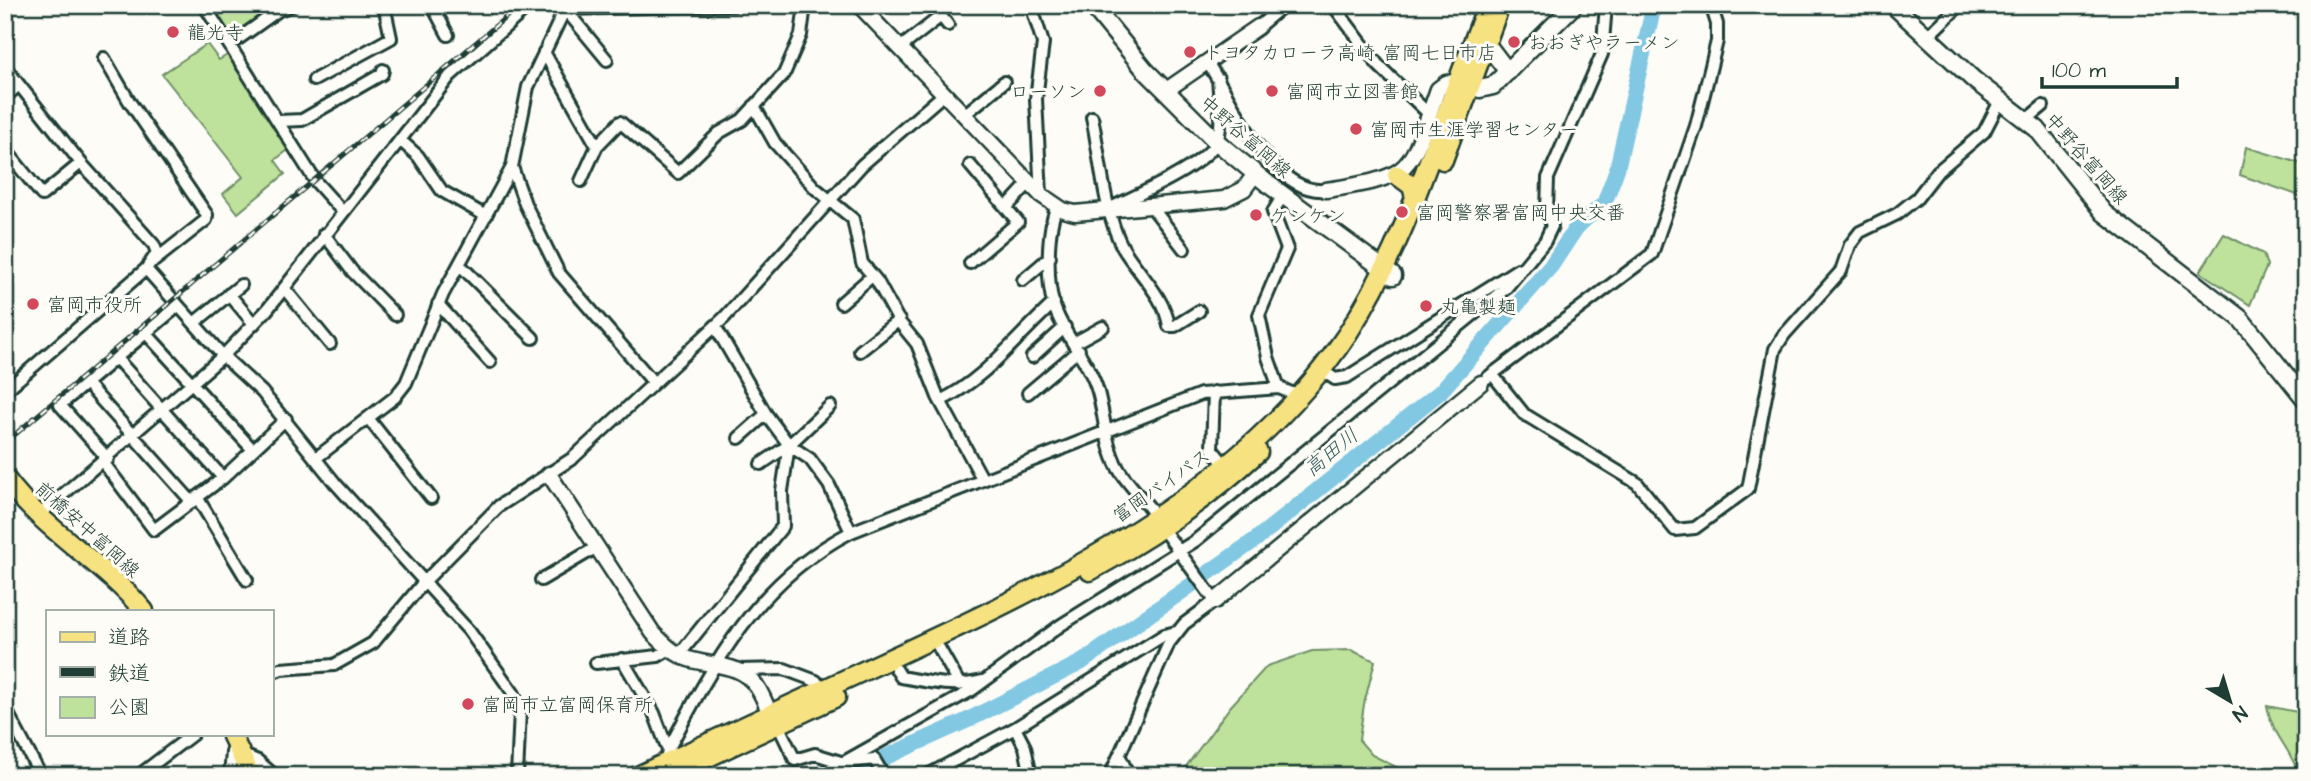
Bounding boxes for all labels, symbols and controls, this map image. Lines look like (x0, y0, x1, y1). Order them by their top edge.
place label: 龍光寺 (187, 20, 244, 47)
marker: 龍光寺 (165, 24, 181, 40)
place label: おおぎやラーメン (1528, 30, 1680, 57)
marker: おおぎやラーメン (1506, 34, 1522, 50)
place label: トヨタカローラ高崎 富岡七日市店 (1204, 40, 1497, 67)
marker: トヨタカローラ高崎 富岡七日市店 (1182, 44, 1198, 60)
scale bar (2042, 46, 2176, 90)
text: 100 m (2052, 56, 2107, 85)
place label: ローソン (1010, 79, 1086, 106)
place label: 富岡市立図書館 (1286, 79, 1419, 106)
marker: ローソン (1092, 83, 1108, 99)
marker: 富岡市立図書館 (1264, 83, 1280, 99)
street label: 中野谷富岡線 (1193, 90, 1297, 185)
street label: 中野谷富岡線 (2038, 107, 2133, 211)
place label: 富岡市生涯学習センター (1370, 117, 1578, 144)
marker: 富岡市生涯学習センター (1348, 121, 1364, 137)
place label: 富岡警察署富岡中央交番 (1416, 200, 1625, 227)
place label: ケンケン (1270, 203, 1346, 230)
marker: 富岡警察署富岡中央交番 (1394, 204, 1410, 220)
marker: ケンケン (1248, 207, 1264, 223)
place label: 富岡市役所 (47, 292, 142, 319)
place label: 丸亀製麺 (1440, 294, 1516, 321)
marker: 富岡市役所 (25, 296, 41, 312)
marker: 丸亀製麺 (1418, 298, 1434, 314)
water label: 高田川 (1298, 421, 1365, 483)
street label: 富岡バイパス (1108, 443, 1216, 530)
street label: 前橋安中富岡線 (29, 476, 145, 585)
legend (46, 610, 273, 736)
text: 道路 (108, 623, 150, 652)
text: 鉄道 (108, 659, 150, 688)
north arrow (2196, 666, 2266, 736)
place label: 富岡市立富岡保育所 (482, 692, 653, 719)
text: 公園 (108, 693, 150, 722)
marker: 富岡市立富岡保育所 (460, 696, 476, 712)
text: N (2226, 699, 2253, 728)

